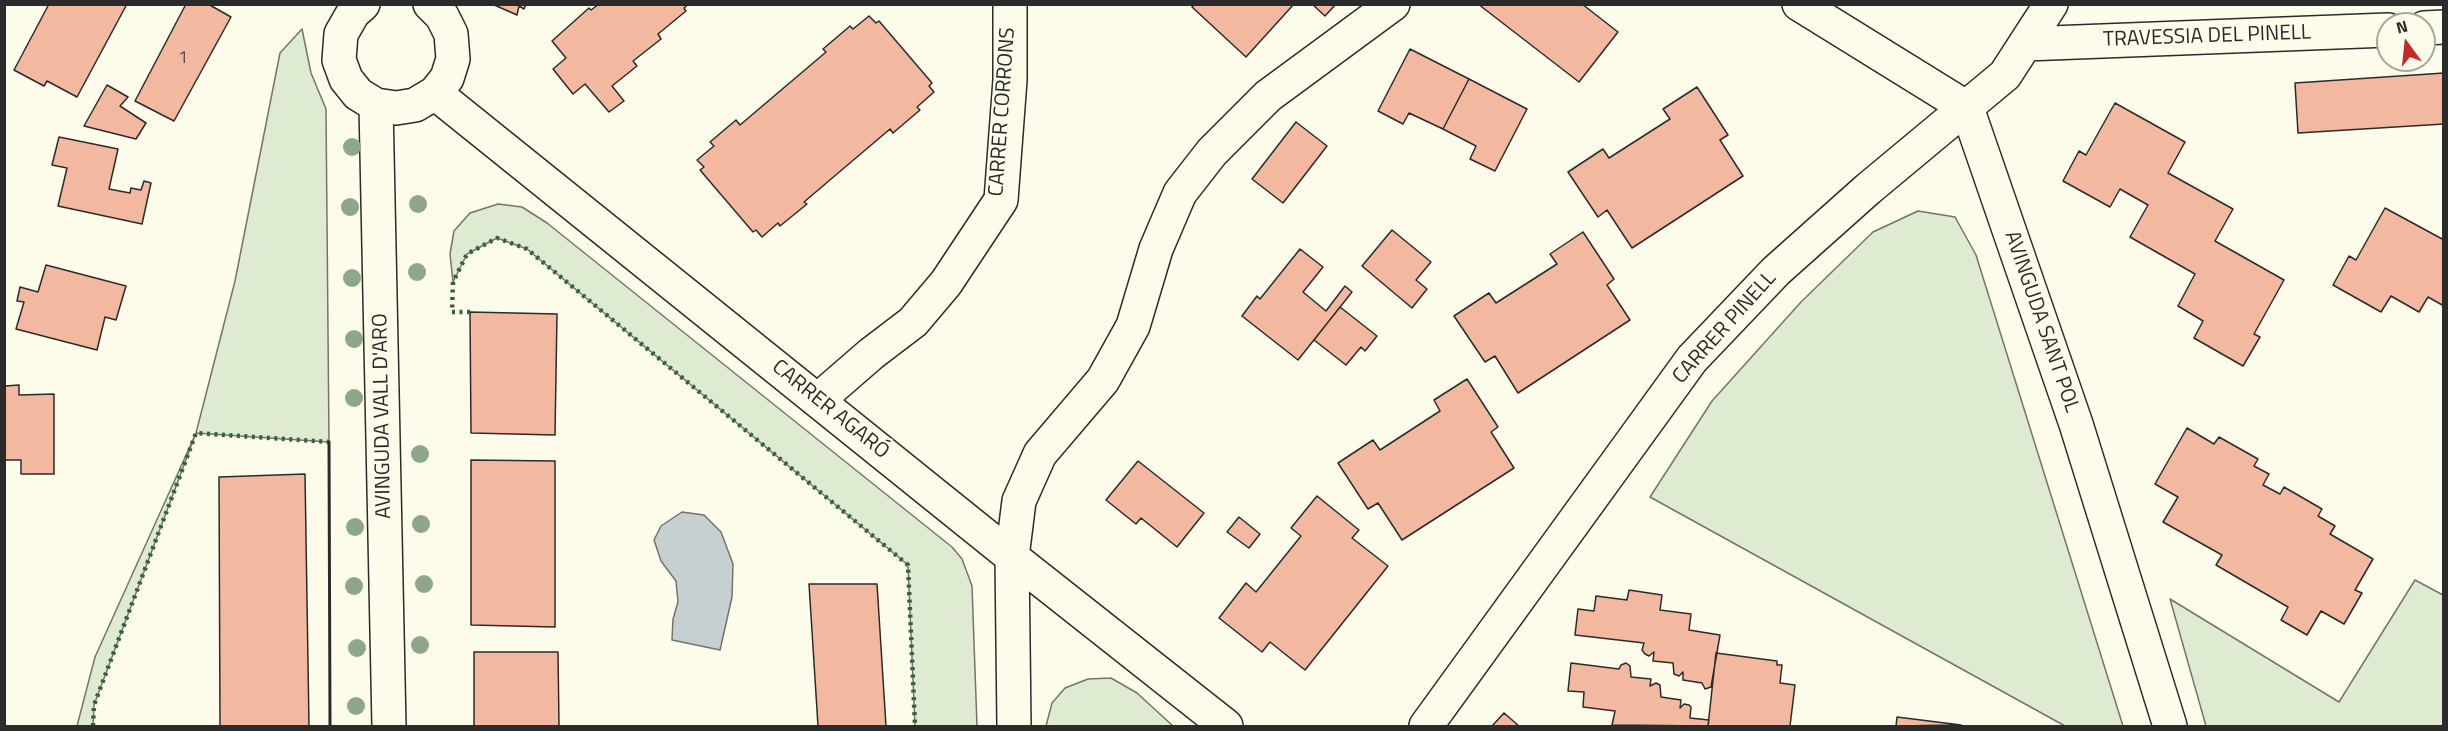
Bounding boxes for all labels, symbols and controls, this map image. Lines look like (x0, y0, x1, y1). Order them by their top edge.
north arrow (2376, 12, 2436, 72)
text: N (2393, 14, 2410, 40)
street label: TRAVESSIA DEL PINELL (2103, 21, 2311, 53)
street label: CARRER CORRONS (985, 27, 1021, 197)
house number: 1 (178, 48, 188, 70)
street label: AVINGUDA SANT POL (1998, 228, 2084, 416)
street label: CARRER PINELL (1668, 267, 1782, 389)
street label: AVINGUDA VALL D'ARO (369, 313, 397, 519)
street label: CARRER AGARÓ (766, 355, 894, 465)

